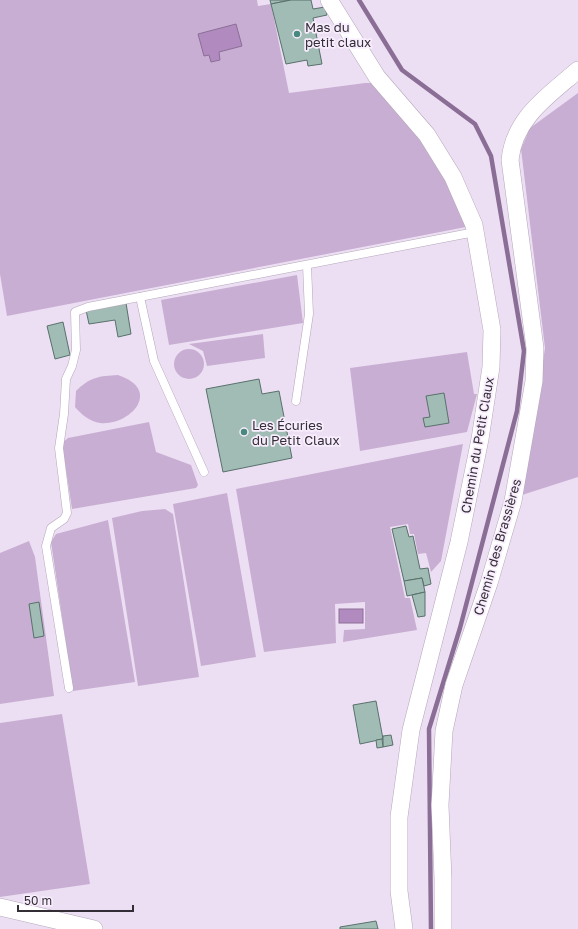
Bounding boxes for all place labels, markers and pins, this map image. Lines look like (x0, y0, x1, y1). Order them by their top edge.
place label: Mas du petit claux (305, 19, 371, 50)
marker: Mas du petit claux (292, 29, 302, 39)
place label: Les Écuries du Petit Claux (252, 417, 340, 448)
marker: Les Écuries du Petit Claux (239, 427, 249, 437)

